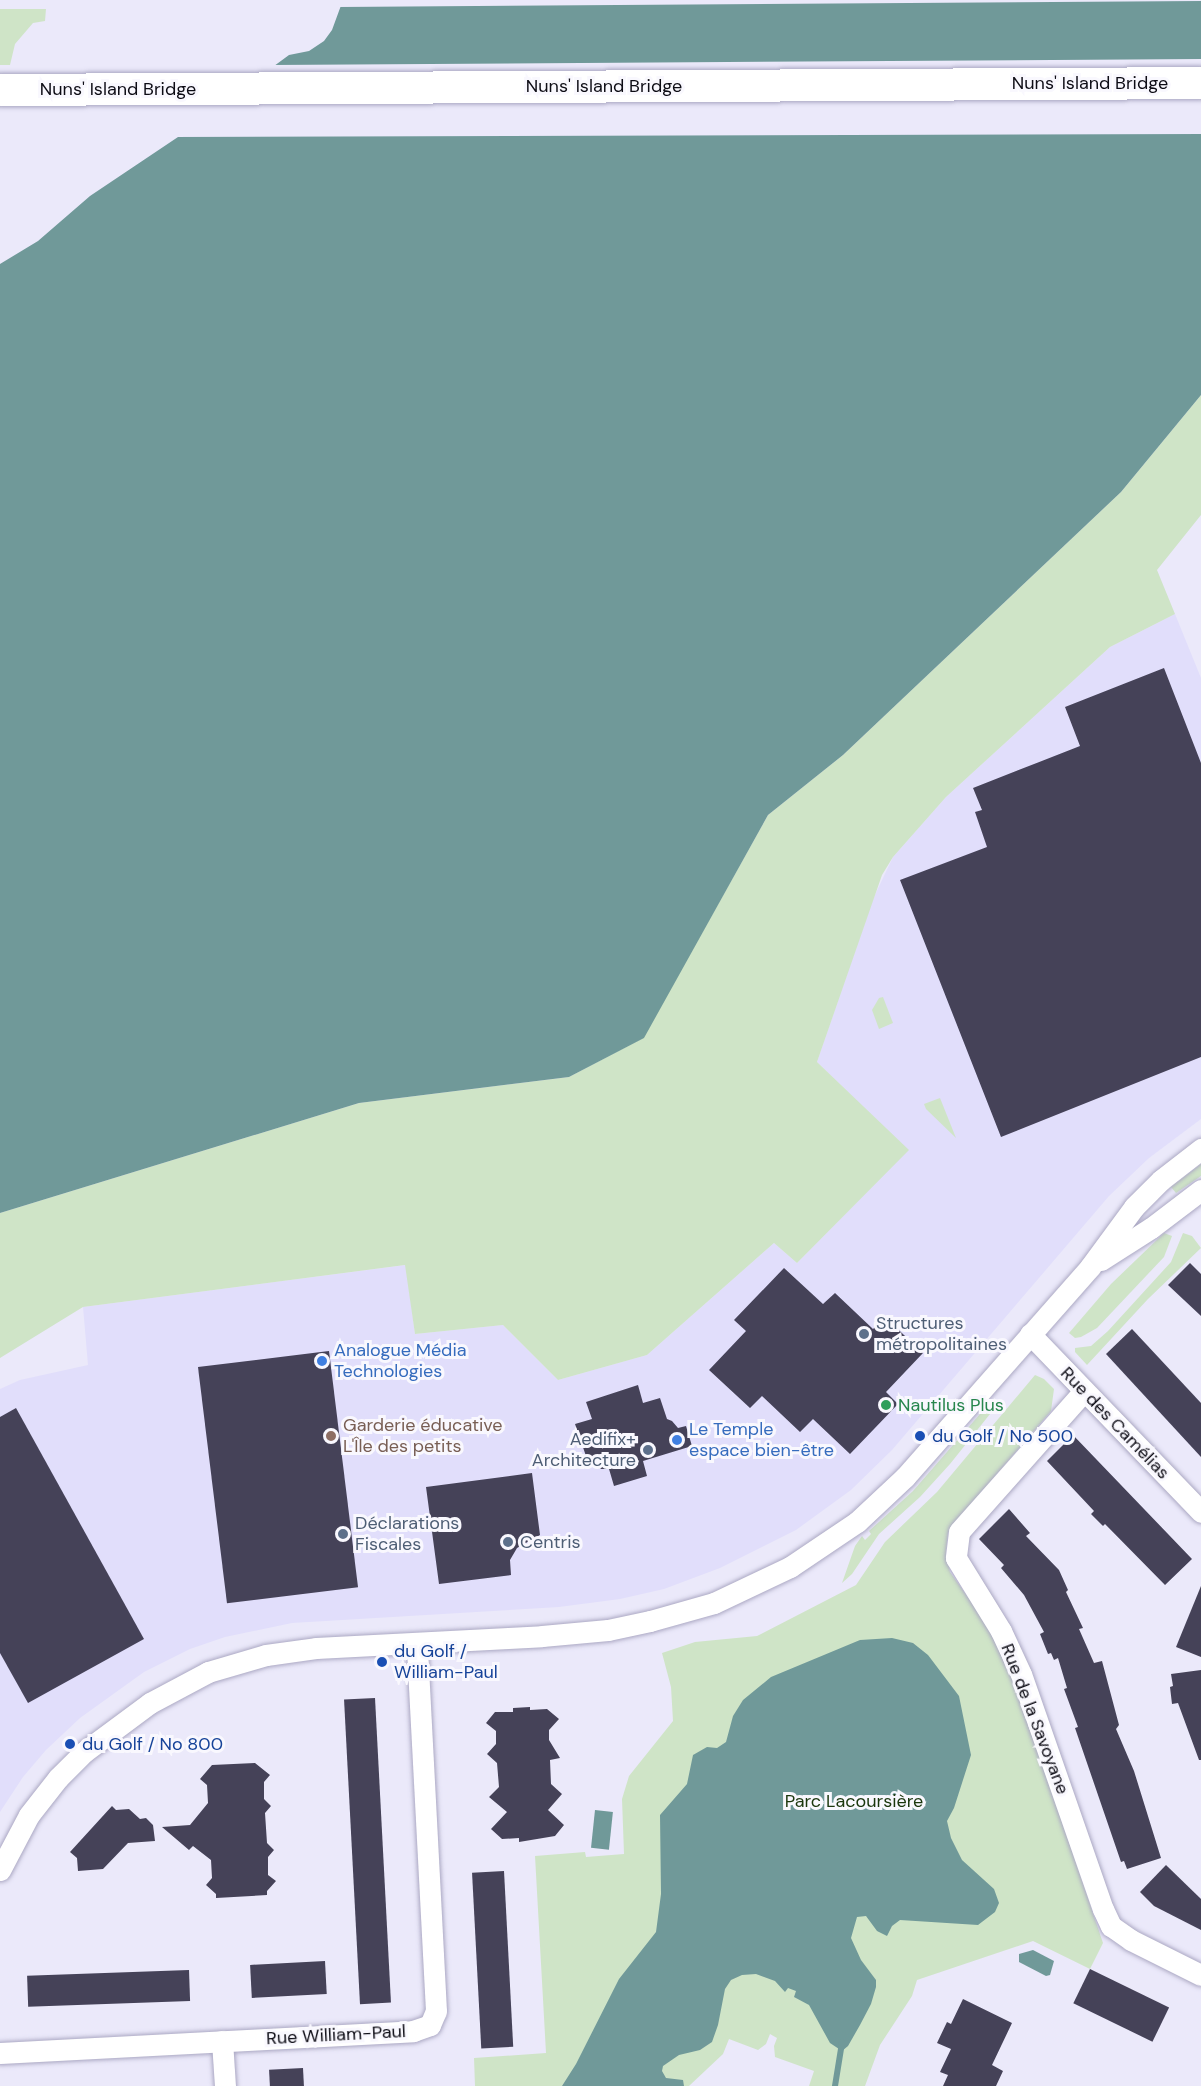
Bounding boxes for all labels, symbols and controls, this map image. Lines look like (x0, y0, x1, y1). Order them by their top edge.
street label: Nuns' Island Bridge (1012, 72, 1168, 94)
street label: Nuns' Island Bridge (526, 75, 682, 97)
street label: Nuns' Island Bridge (40, 78, 196, 100)
place label: Structures métropolitaines (876, 1313, 1007, 1356)
marker: Structures métropolitaines (857, 1327, 871, 1341)
place label: Analogue Média Technologies (334, 1340, 467, 1382)
marker: Analogue Média Technologies (315, 1354, 329, 1368)
street label: Rue des Camélias (1056, 1362, 1174, 1484)
place label: Nautilus Plus (898, 1394, 1004, 1416)
marker: Nautilus Plus (879, 1398, 893, 1412)
place label: Garderie éducative L'Île des petits (343, 1415, 503, 1458)
place label: Le Temple espace bien-être (689, 1419, 834, 1462)
place label: du Golf / No 500 (932, 1425, 1073, 1447)
marker: Garderie éducative L'Île des petits (324, 1429, 338, 1443)
place label: Aedifix+ Architecture (532, 1429, 636, 1472)
marker: du Golf / No 500 (913, 1429, 927, 1443)
marker: Le Temple espace bien-être (670, 1433, 684, 1447)
marker: Aedifix+ Architecture (641, 1443, 655, 1457)
place label: Déclarations Fiscales (355, 1513, 459, 1556)
marker: Déclarations Fiscales (336, 1527, 350, 1541)
place label: Centris (520, 1531, 581, 1553)
marker: Centris (501, 1535, 515, 1549)
place label: du Golf / William-Paul (394, 1641, 498, 1684)
street label: Rue de la Savoyane (996, 1641, 1074, 1797)
marker: du Golf / William-Paul (375, 1655, 389, 1669)
place label: du Golf / No 800 (82, 1733, 223, 1755)
marker: du Golf / No 800 (63, 1737, 77, 1751)
park label: Parc Lacoursière (785, 1790, 923, 1812)
street label: Rue William-Paul (266, 2021, 406, 2049)

